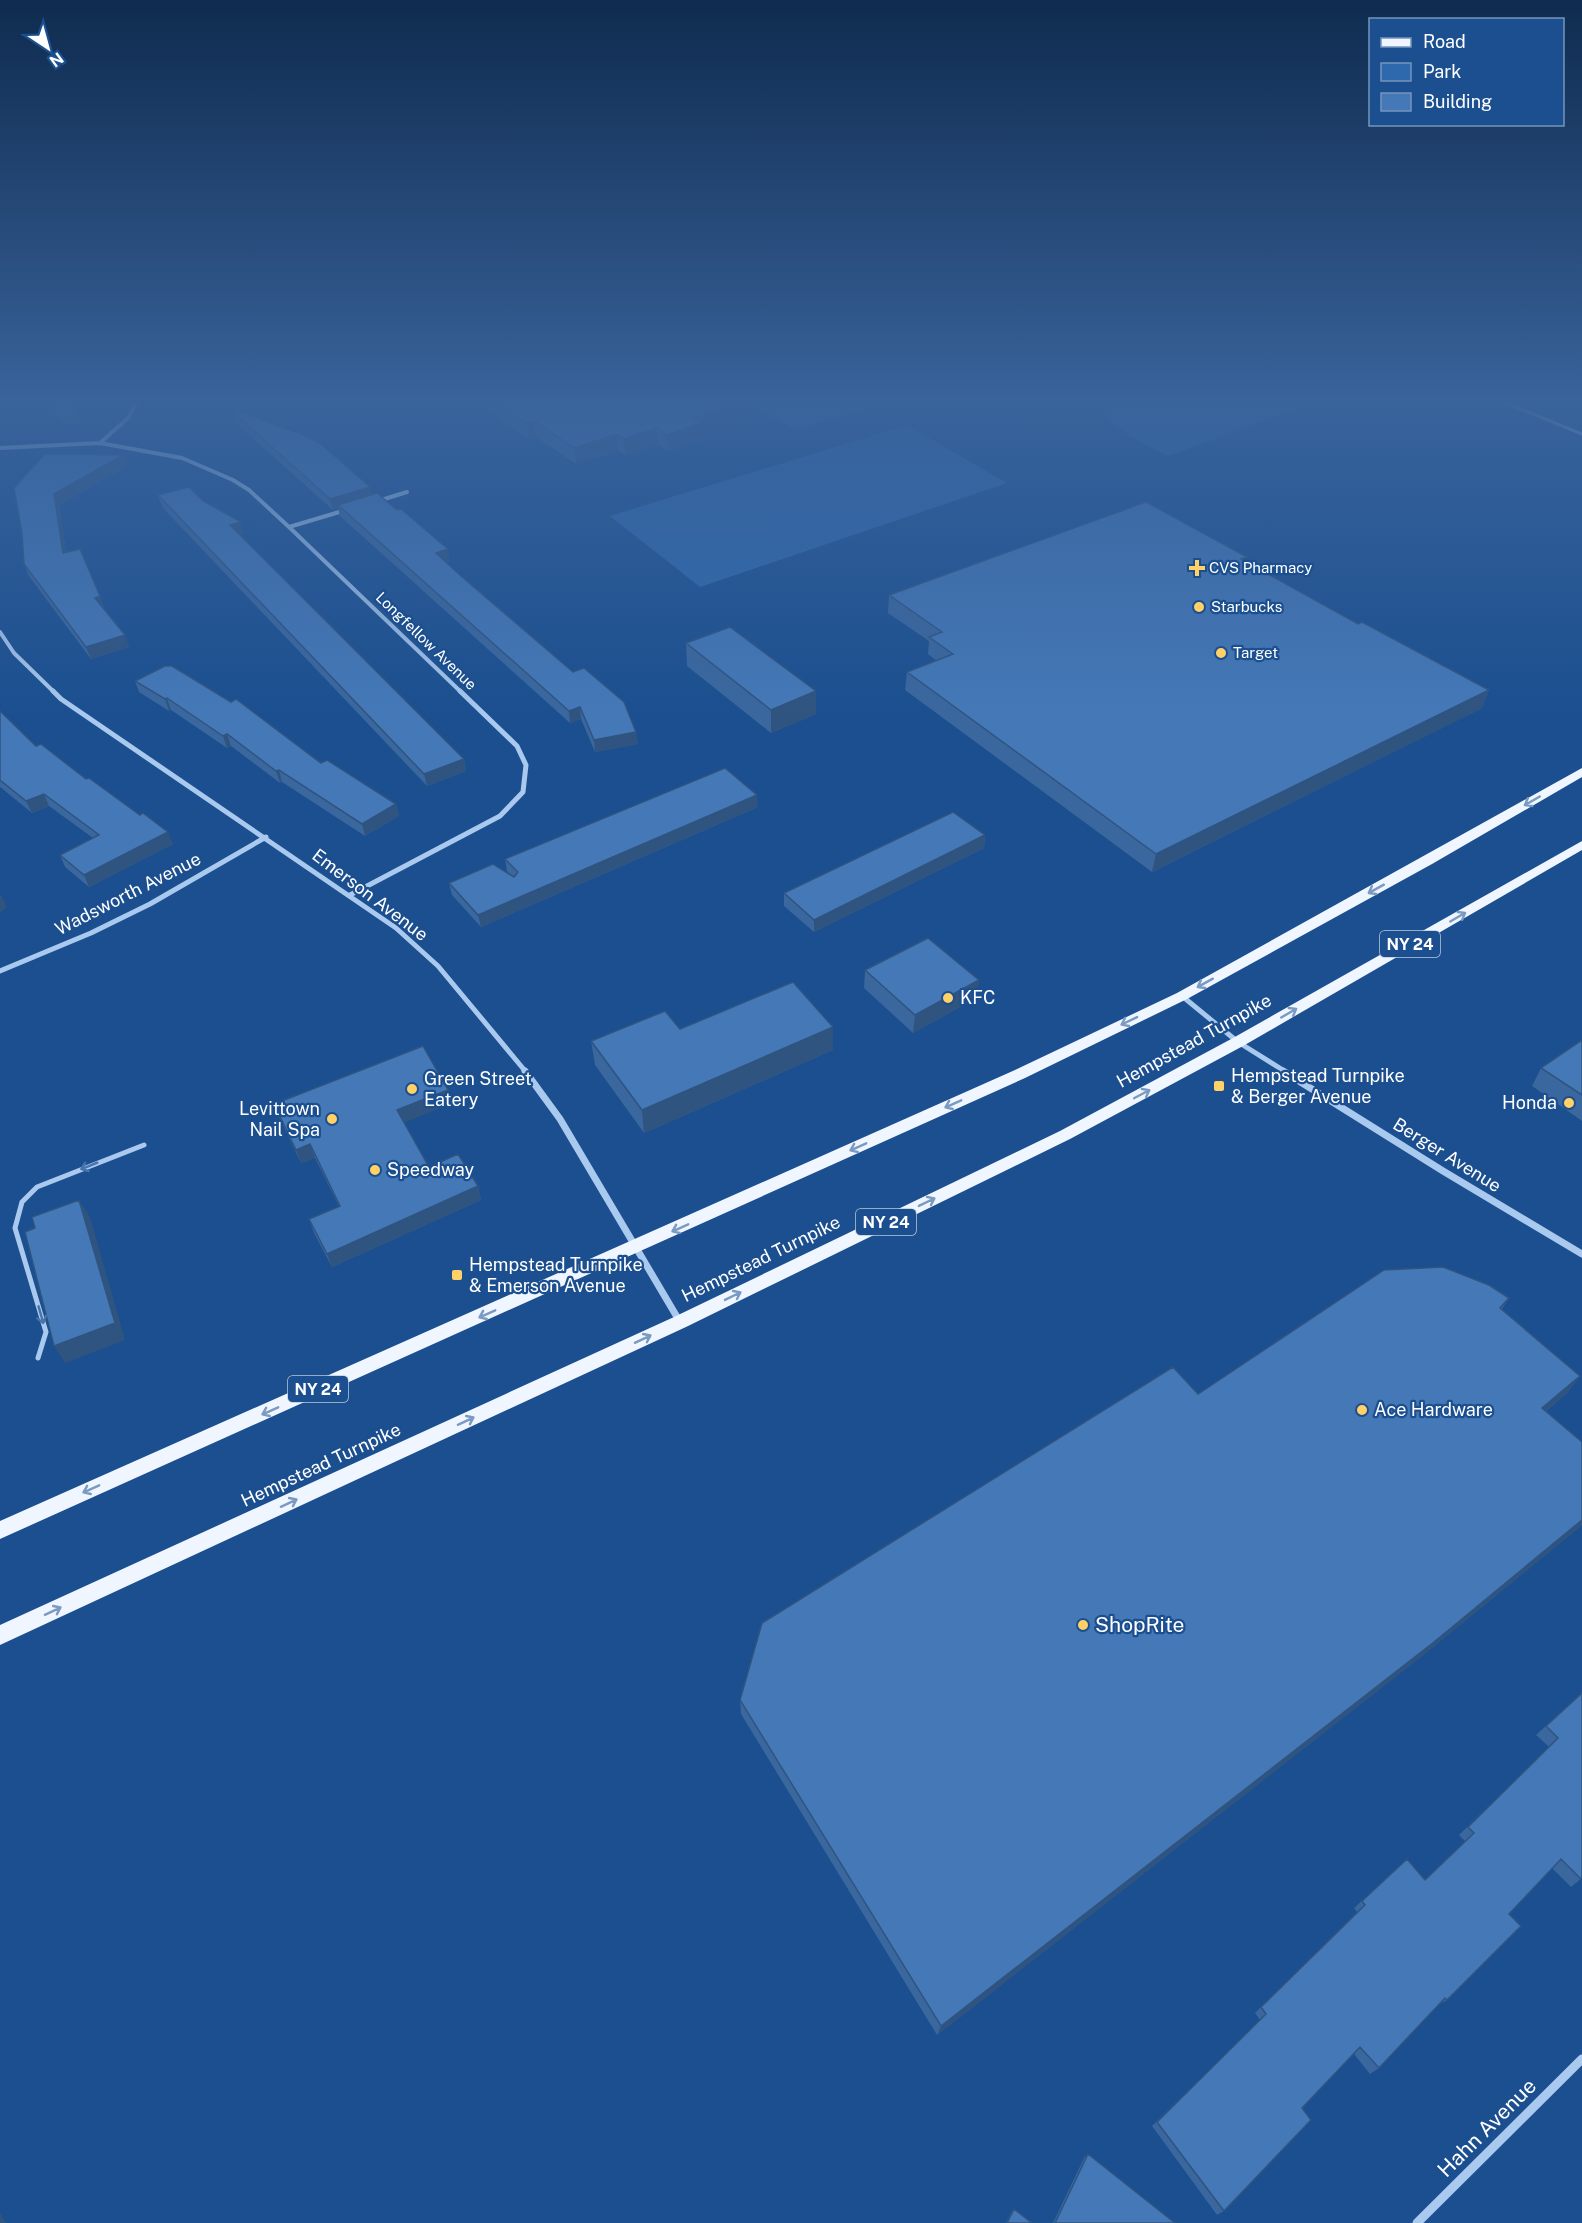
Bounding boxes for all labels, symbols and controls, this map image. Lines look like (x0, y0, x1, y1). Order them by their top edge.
north arrow (18, 18, 78, 78)
legend (1369, 18, 1564, 126)
text: Road (1423, 31, 1466, 52)
text: N (46, 48, 67, 71)
text: Park (1423, 61, 1461, 82)
text: Building (1423, 91, 1492, 112)
place label: CVS Pharmacy (1209, 559, 1312, 576)
marker: CVS Pharmacy (1190, 561, 1204, 575)
street label: Longfellow Avenue (373, 588, 480, 693)
place label: Starbucks (1211, 598, 1282, 615)
marker: Starbucks (1192, 600, 1206, 614)
place label: Target (1233, 644, 1278, 661)
marker: Target (1214, 646, 1228, 660)
one-way arrow (1523, 796, 1540, 808)
street label: Emerson Avenue (308, 844, 432, 945)
street label: Wadsworth Avenue (51, 848, 204, 939)
one-way arrow (1368, 883, 1385, 895)
one-way arrow (1450, 910, 1467, 922)
road number: NY 24 (1380, 931, 1440, 957)
one-way arrow (1197, 977, 1214, 989)
place label: KFC (960, 987, 995, 1008)
street label: Hempstead Turnpike (1113, 989, 1275, 1092)
marker: KFC (941, 991, 955, 1005)
one-way arrow (1280, 1007, 1297, 1019)
one-way arrow (1120, 1015, 1138, 1027)
place label: Hempstead Turnpike & Berger Avenue (1231, 1065, 1405, 1107)
place label: Green Street Eatery (424, 1068, 532, 1110)
marker: Hempstead Turnpike & Berger Avenue (1212, 1079, 1226, 1093)
marker: Green Street Eatery (405, 1082, 419, 1096)
one-way arrow (1133, 1087, 1151, 1099)
place label: Honda (1502, 1092, 1557, 1113)
marker: Honda (1562, 1096, 1576, 1110)
place label: Levittown Nail Spa (239, 1098, 320, 1140)
one-way arrow (944, 1099, 962, 1111)
marker: Levittown Nail Spa (325, 1112, 339, 1126)
street label: Berger Avenue (1389, 1113, 1505, 1196)
one-way arrow (849, 1143, 867, 1154)
place label: Speedway (387, 1159, 474, 1180)
one-way arrow (80, 1161, 99, 1172)
marker: Speedway (368, 1163, 382, 1177)
one-way arrow (917, 1196, 935, 1207)
road number: NY 24 (856, 1209, 916, 1235)
street label: Hempstead Turnpike (678, 1211, 843, 1306)
one-way arrow (672, 1222, 690, 1234)
place label: Hempstead Turnpike & Emerson Avenue (469, 1254, 643, 1296)
marker: Hempstead Turnpike & Emerson Avenue (450, 1268, 464, 1282)
one-way arrow (723, 1290, 741, 1302)
one-way arrow (36, 1305, 47, 1324)
one-way arrow (478, 1309, 496, 1321)
one-way arrow (633, 1333, 652, 1344)
road number: NY 24 (288, 1376, 348, 1402)
place label: Ace Hardware (1374, 1399, 1493, 1420)
marker: Ace Hardware (1355, 1403, 1369, 1417)
one-way arrow (261, 1406, 279, 1417)
one-way arrow (457, 1414, 475, 1426)
street label: Hempstead Turnpike (238, 1418, 404, 1511)
one-way arrow (83, 1484, 101, 1495)
one-way arrow (280, 1496, 298, 1508)
one-way arrow (44, 1604, 62, 1616)
place label: ShopRite (1095, 1612, 1184, 1637)
marker: ShopRite (1076, 1618, 1090, 1632)
street label: Hahn Avenue (1432, 2073, 1541, 2182)

